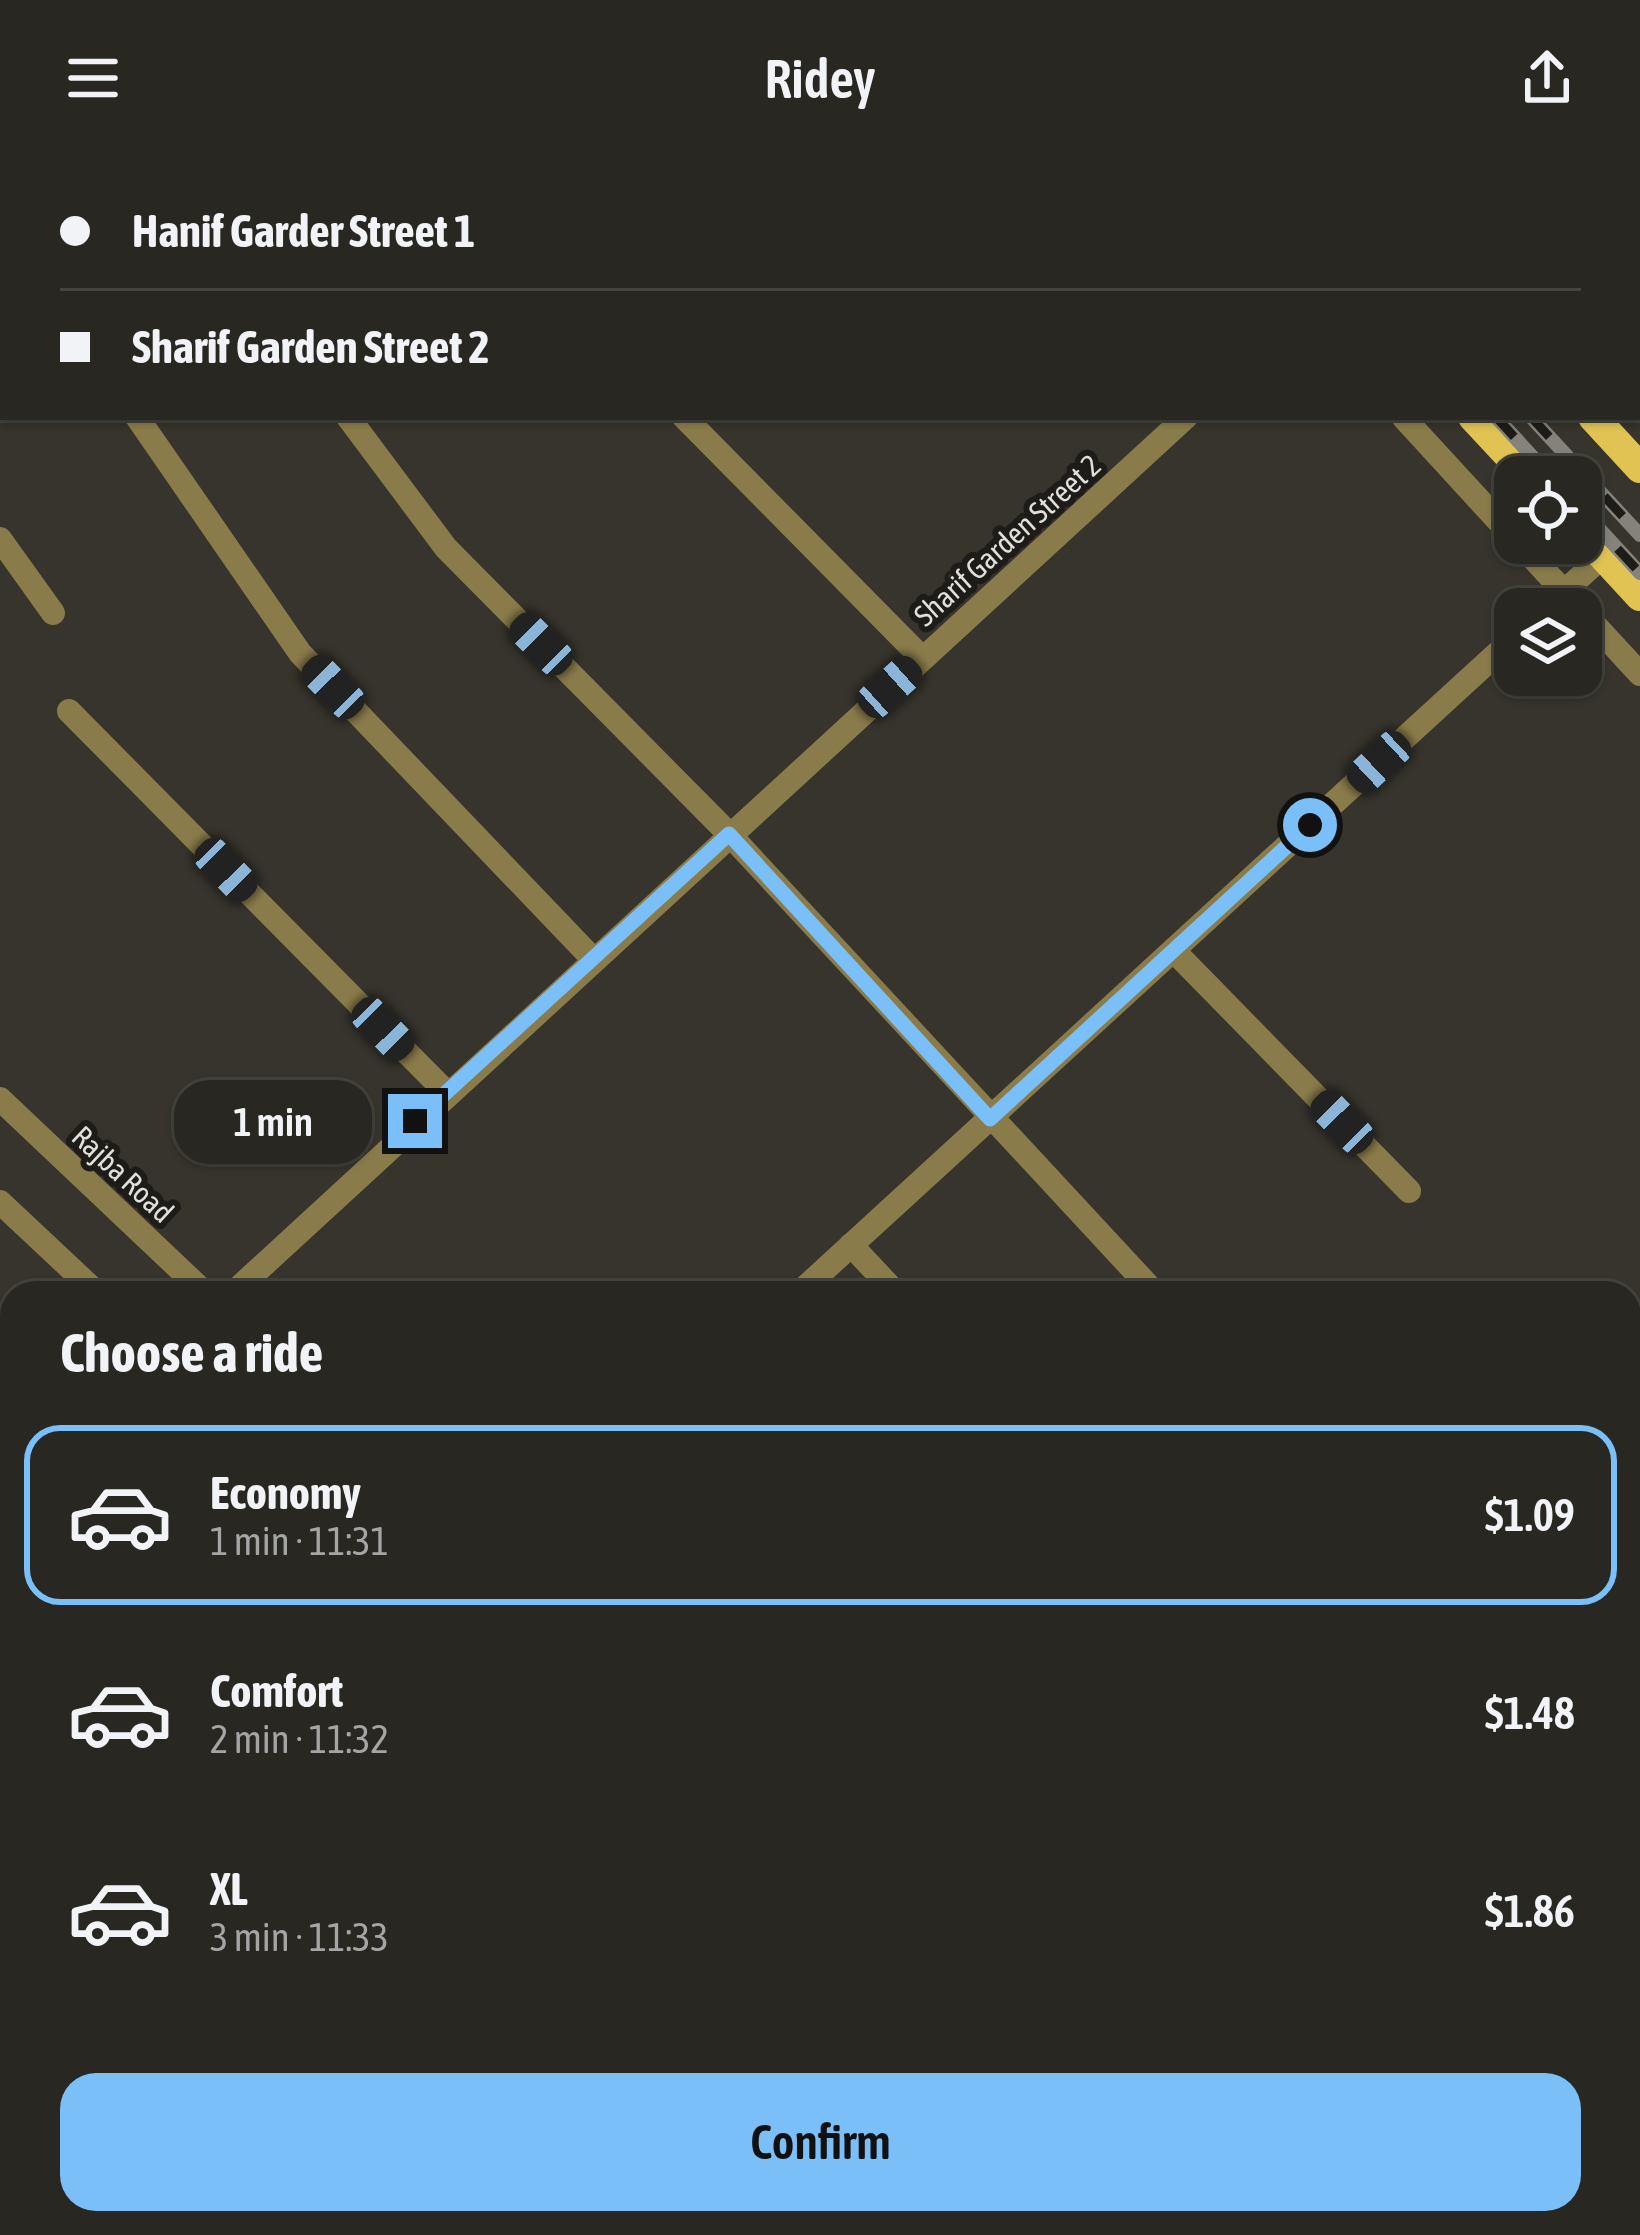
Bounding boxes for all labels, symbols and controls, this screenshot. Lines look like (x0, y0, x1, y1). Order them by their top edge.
icon: menu (60, 45, 126, 111)
icon: share (1514, 45, 1580, 111)
text: Ridey (764, 48, 876, 109)
text: Hanif Garder Street 1 (132, 205, 475, 257)
text: Sharif Garden Street 2 (132, 321, 490, 373)
street label: Sharif Garden Street 2 (907, 448, 1107, 632)
map controls (1494, 456, 1602, 696)
button: locate (1494, 456, 1602, 564)
button: layers (1494, 588, 1602, 696)
car (503, 606, 579, 682)
car (295, 649, 371, 725)
car (851, 650, 929, 724)
car (1340, 724, 1418, 800)
route start (1283, 798, 1337, 852)
car (188, 832, 264, 908)
car (345, 991, 421, 1067)
callout: 1 min (175, 1079, 373, 1163)
car (1304, 1084, 1380, 1160)
route end (388, 1094, 442, 1148)
text: 1 min (233, 1100, 313, 1144)
street label: Rajba Road (66, 1119, 180, 1229)
text: Choose a ride (60, 1322, 323, 1383)
icon: car (66, 1461, 174, 1569)
text: Economy (210, 1467, 361, 1519)
text: $1.09 (1485, 1489, 1575, 1541)
text: 1 min · 11:31 (210, 1519, 389, 1563)
icon: car (66, 1659, 174, 1767)
text: Comfort (210, 1665, 343, 1717)
text: $1.48 (1485, 1687, 1575, 1739)
text: 2 min · 11:32 (210, 1717, 389, 1761)
icon: car (66, 1857, 174, 1965)
text: XL (210, 1863, 248, 1915)
text: $1.86 (1485, 1885, 1575, 1937)
text: 3 min · 11:33 (210, 1915, 389, 1959)
button: Confirm (60, 2073, 1581, 2211)

